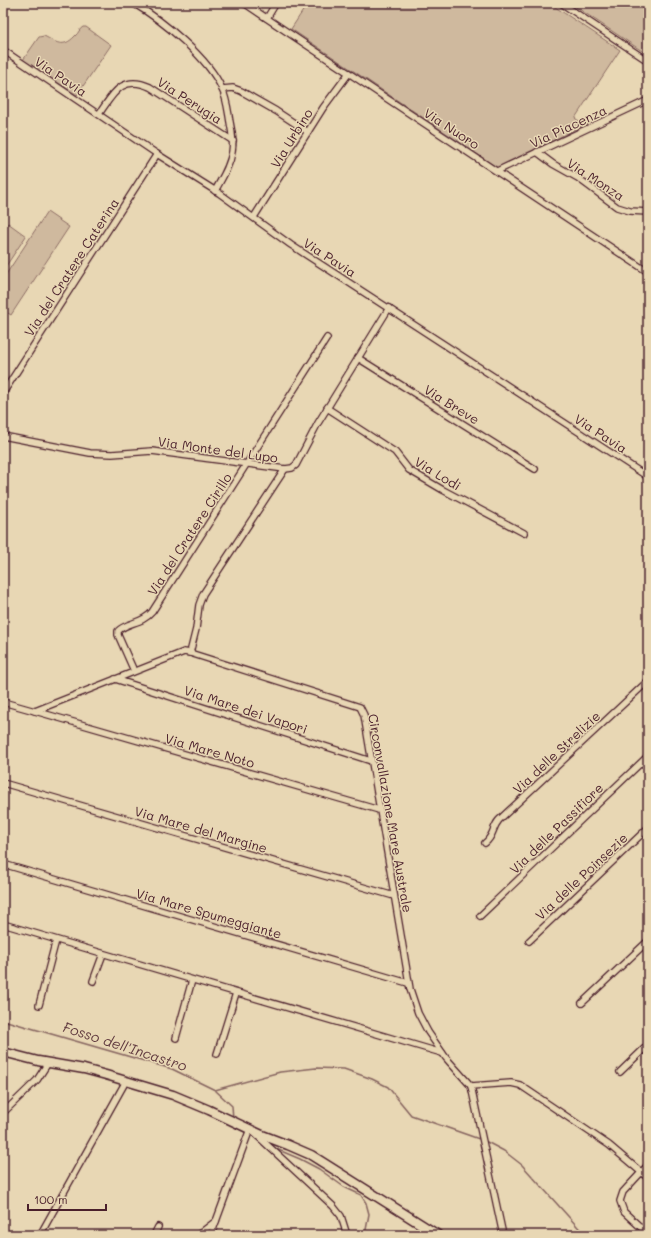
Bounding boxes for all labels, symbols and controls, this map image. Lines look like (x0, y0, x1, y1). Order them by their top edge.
street label: Via Pavia (32, 52, 90, 100)
street label: Via Perugia (154, 73, 226, 127)
street label: Via Piacenza (527, 101, 609, 151)
street label: Via Nuoro (421, 104, 483, 153)
street label: Via Urbino (266, 105, 316, 171)
street label: Via Monza (564, 154, 628, 204)
street label: Via del Cratere Caterina (20, 195, 122, 339)
street label: Via Pavia (300, 234, 360, 280)
street label: Via Breve (421, 380, 483, 428)
street label: Via Pavia (571, 410, 631, 456)
street label: Via Monte del Lupo (157, 432, 279, 466)
street label: Via Lodi (412, 452, 464, 494)
street label: Via del Cratere Cirillo (143, 469, 235, 598)
street label: Via Mare dei Vapori (182, 681, 310, 737)
street label: Via delle Strelizie (509, 707, 603, 797)
street label: Circonvallazione Mare Australe (365, 712, 417, 914)
street label: Via Mare Noto (163, 729, 257, 771)
street label: Via delle Passifiore (506, 779, 606, 877)
street label: Via Mare del Margine (133, 802, 269, 856)
street label: Via delle Poinsezie (531, 829, 631, 923)
street label: Via Mare Spumeggiante (134, 884, 284, 942)
water label: Fosso dell'Incastro (61, 1017, 189, 1075)
scale bar (28, 1186, 106, 1212)
text: 100 m (34, 1191, 68, 1207)

